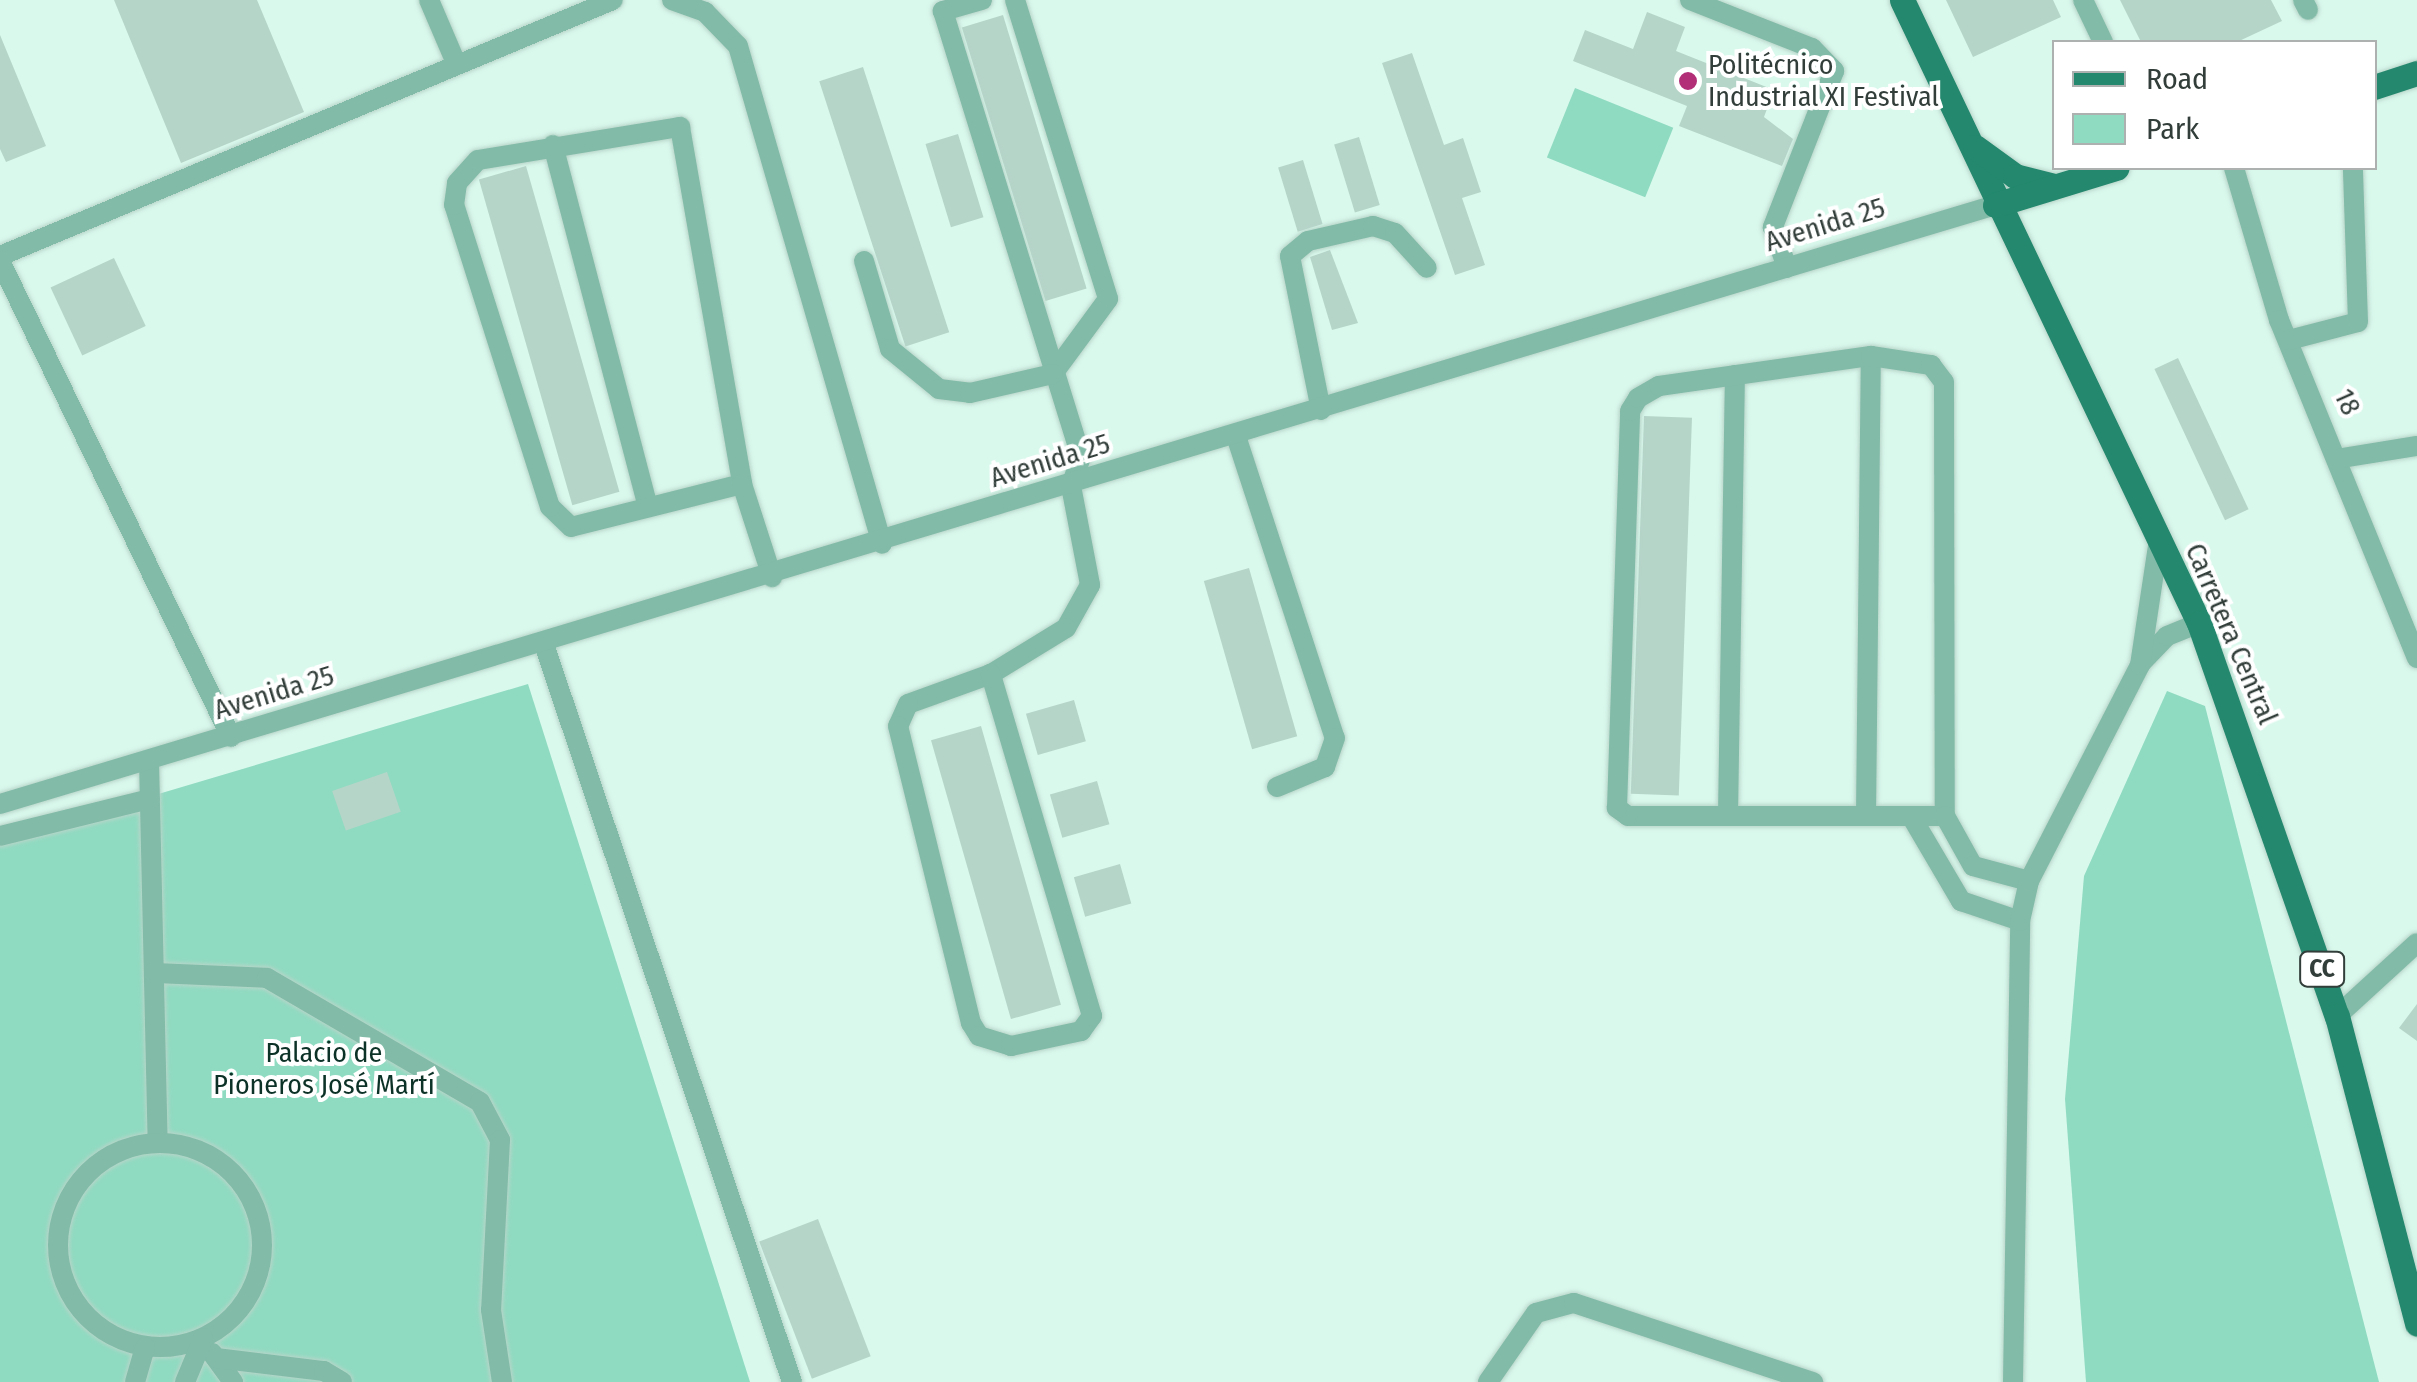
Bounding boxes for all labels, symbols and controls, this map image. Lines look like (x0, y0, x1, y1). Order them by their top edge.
legend (2052, 40, 2377, 170)
place label: Politécnico Industrial XI Festival (1708, 48, 1939, 114)
text: Road (2146, 61, 2208, 97)
marker: Politécnico Industrial XI Festival (1677, 70, 1699, 92)
text: Park (2146, 111, 2199, 147)
street label: Avenida 25 (1761, 191, 1889, 259)
street label: 18 (2327, 384, 2367, 420)
street label: Avenida 25 (986, 427, 1114, 495)
street label: Carretera Central (2178, 539, 2284, 729)
street label: Avenida 25 (210, 659, 338, 727)
road number: CC (2297, 949, 2347, 989)
park label: Palacio de Pioneros José Martí (213, 1036, 435, 1102)

